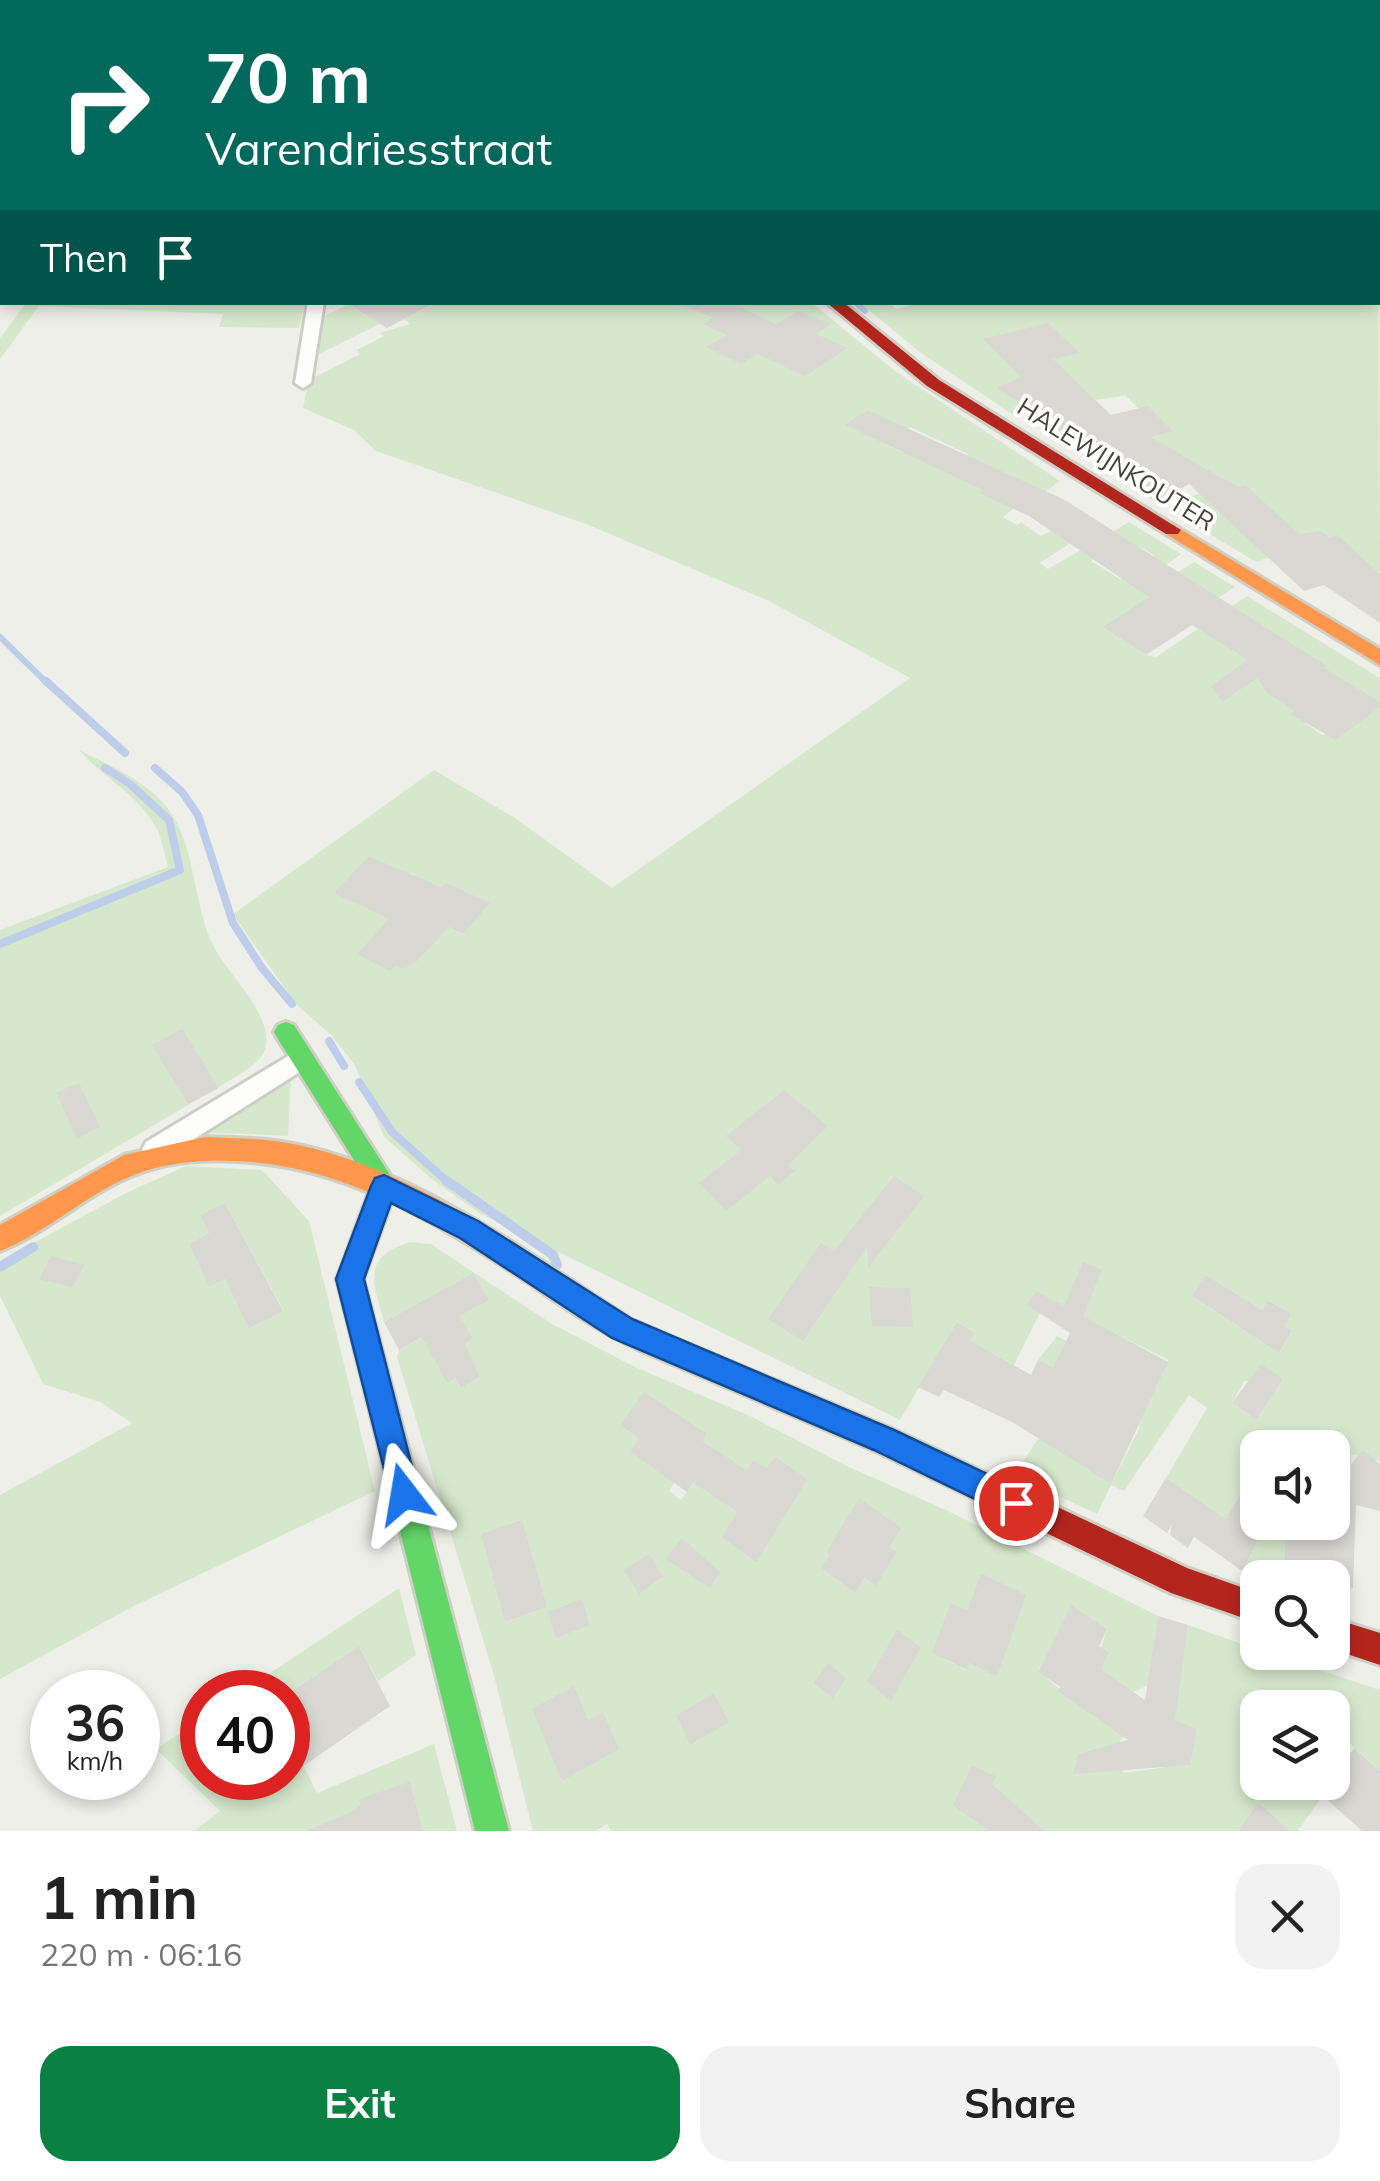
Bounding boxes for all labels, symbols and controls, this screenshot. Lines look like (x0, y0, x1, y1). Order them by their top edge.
text: 70 m (205, 33, 371, 121)
icon: right (40, 40, 170, 170)
text: Varendriesstraat (205, 120, 552, 176)
icon: arrive (148, 230, 203, 285)
text: Then (40, 234, 128, 282)
street label: HALEWIJNKOUTER (1012, 390, 1221, 537)
map controls (1240, 1430, 1350, 1800)
button: sound (1240, 1430, 1350, 1540)
position arrow (352, 1442, 456, 1546)
pin (974, 1461, 1059, 1546)
icon: arrive (989, 1476, 1044, 1531)
button: search (1240, 1560, 1350, 1670)
speed limit sign: 40 (180, 1670, 310, 1800)
button: layers (1240, 1690, 1350, 1800)
text: 36 (65, 1691, 125, 1754)
text: km/h (67, 1745, 123, 1776)
text: 1 min (40, 1859, 198, 1934)
button: close (1235, 1864, 1340, 1969)
text: 220 m · 06:16 (40, 1934, 242, 1974)
button: Exit (40, 2046, 680, 2161)
button: Share (700, 2046, 1340, 2161)

